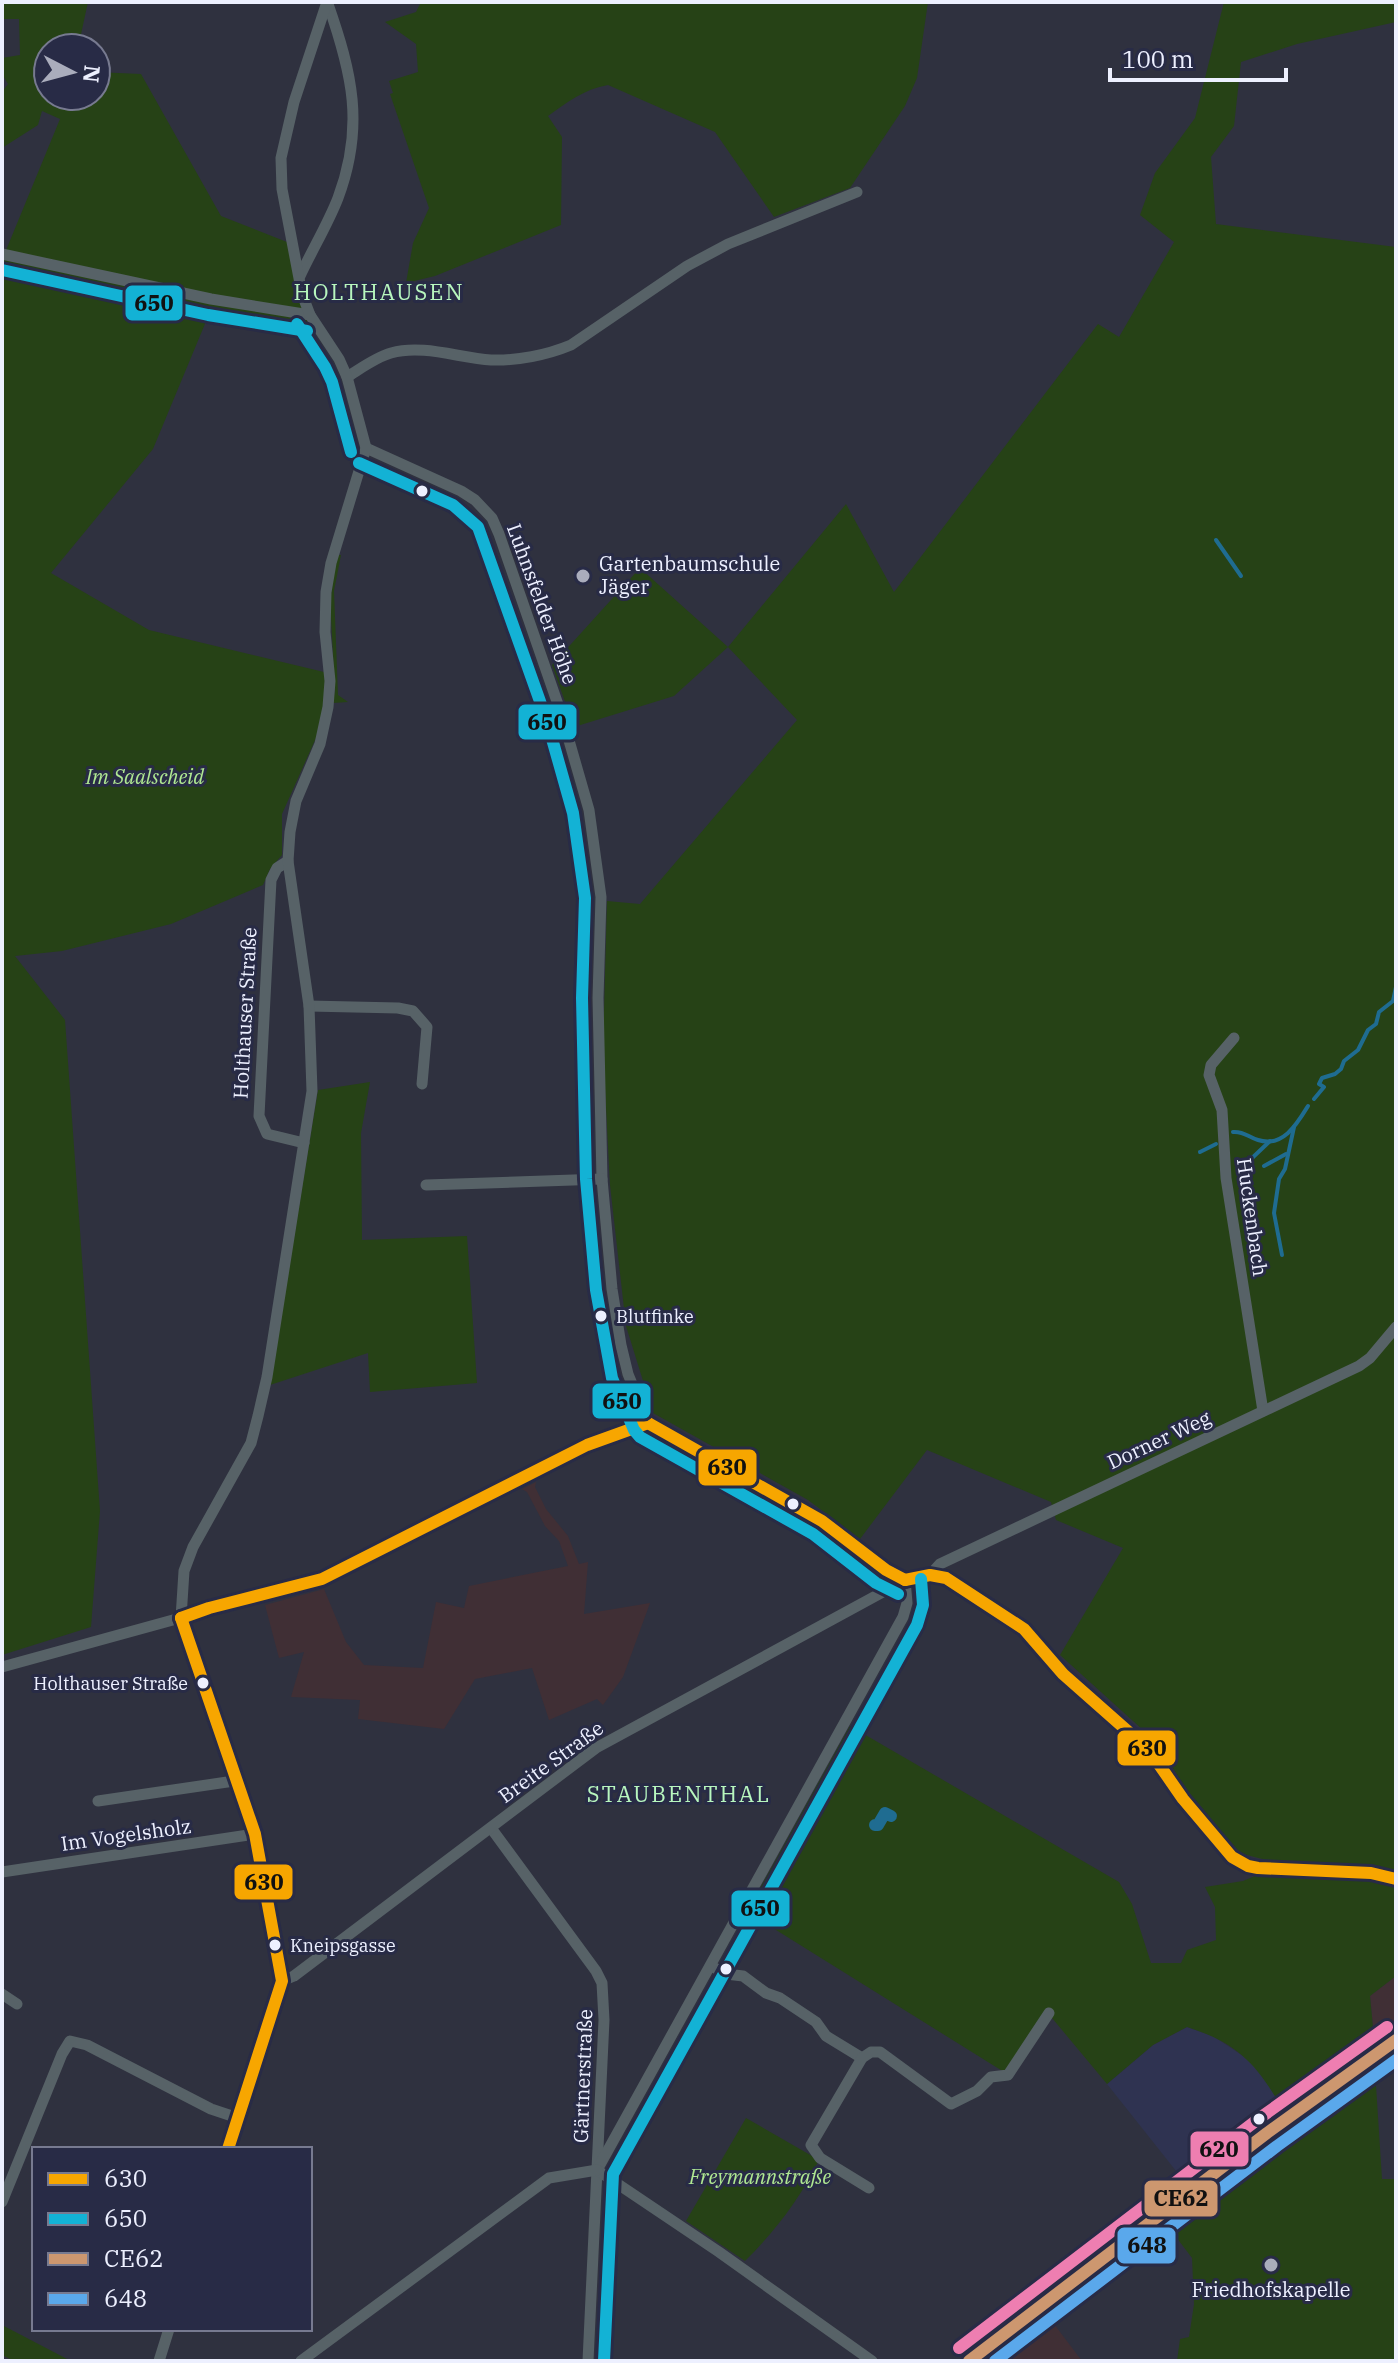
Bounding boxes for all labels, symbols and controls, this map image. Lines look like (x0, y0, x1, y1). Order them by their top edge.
north arrow (32, 32, 112, 112)
scale bar (1110, 32, 1286, 82)
text: 100 m (1122, 43, 1194, 75)
text: N (77, 64, 108, 84)
district label: HOLTHAUSEN (293, 277, 465, 306)
line badge: 650 (124, 284, 184, 322)
text: 650 (134, 288, 174, 317)
unlabelled marker (414, 483, 430, 499)
street label: Luhnsfelder Höhe (501, 520, 584, 688)
place label: Gartenbaumschule Jäger (599, 550, 780, 600)
marker: Gartenbaumschule Jäger (574, 567, 592, 585)
line badge: 650 (517, 703, 578, 741)
text: 650 (527, 707, 567, 736)
park label: Im Saalscheid (85, 763, 205, 790)
street label: Holthauser Straße (227, 926, 262, 1100)
street label: Huckenbach (1231, 1156, 1274, 1278)
place label: Blutfinke (616, 1305, 694, 1328)
marker: Blutfinke (593, 1308, 609, 1324)
line badge: 650 (591, 1382, 652, 1420)
text: 650 (602, 1386, 642, 1415)
street label: Dorner Weg (1103, 1404, 1215, 1475)
line badge: 630 (697, 1448, 758, 1487)
text: 630 (707, 1452, 747, 1481)
unlabelled marker (785, 1496, 801, 1512)
place label: Holthauser Straße (33, 1672, 188, 1695)
marker: Holthauser Straße (195, 1675, 211, 1691)
street label: Breite Straße (493, 1714, 609, 1809)
line badge: 630 (1116, 1729, 1177, 1767)
text: 630 (1127, 1733, 1167, 1762)
district label: STAUBENTHAL (587, 1779, 771, 1808)
street label: Im Vogelsholz (59, 1812, 193, 1857)
line badge: 630 (233, 1863, 294, 1901)
text: 630 (244, 1867, 284, 1896)
line badge: 650 (730, 1889, 791, 1928)
text: 650 (740, 1893, 780, 1922)
place label: Kneipsgasse (290, 1934, 396, 1957)
marker: Kneipsgasse (267, 1937, 283, 1953)
unlabelled marker (718, 1961, 734, 1977)
street label: Gärtnerstraße (567, 2009, 598, 2143)
unlabelled marker (1251, 2111, 1267, 2127)
line badge: 620 (1189, 2130, 1250, 2168)
text: 620 (1199, 2134, 1239, 2163)
legend (32, 2147, 312, 2331)
text: 630 (104, 2162, 147, 2194)
park label: Freymannstraße (688, 2163, 831, 2190)
line badge: CE62 (1143, 2179, 1219, 2218)
text: CE62 (1153, 2183, 1209, 2212)
text: 650 (104, 2202, 147, 2234)
line badge: 648 (1116, 2226, 1177, 2265)
text: 648 (1127, 2230, 1167, 2259)
text: CE62 (104, 2242, 164, 2274)
marker: Friedhofskapelle (1262, 2256, 1280, 2274)
place label: Friedhofskapelle (1192, 2276, 1351, 2303)
text: 648 (104, 2282, 147, 2314)

